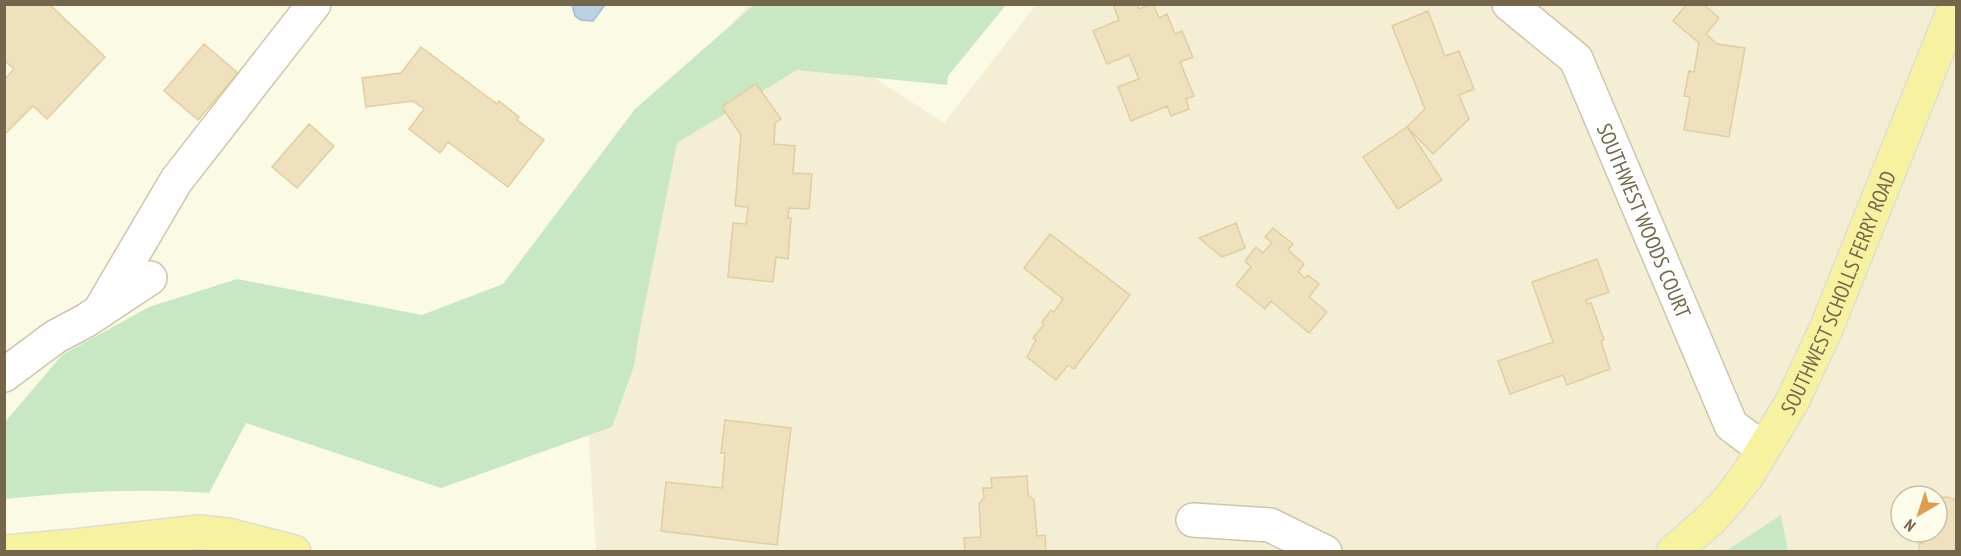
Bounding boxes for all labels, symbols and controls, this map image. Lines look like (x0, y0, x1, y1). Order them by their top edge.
street label: SOUTHWEST WOODS COURT (1591, 119, 1698, 322)
street label: SOUTHWEST SCHOLLS FERRY ROAD (1774, 167, 1901, 419)
north arrow (1889, 484, 1949, 544)
text: N (1900, 515, 1919, 536)

